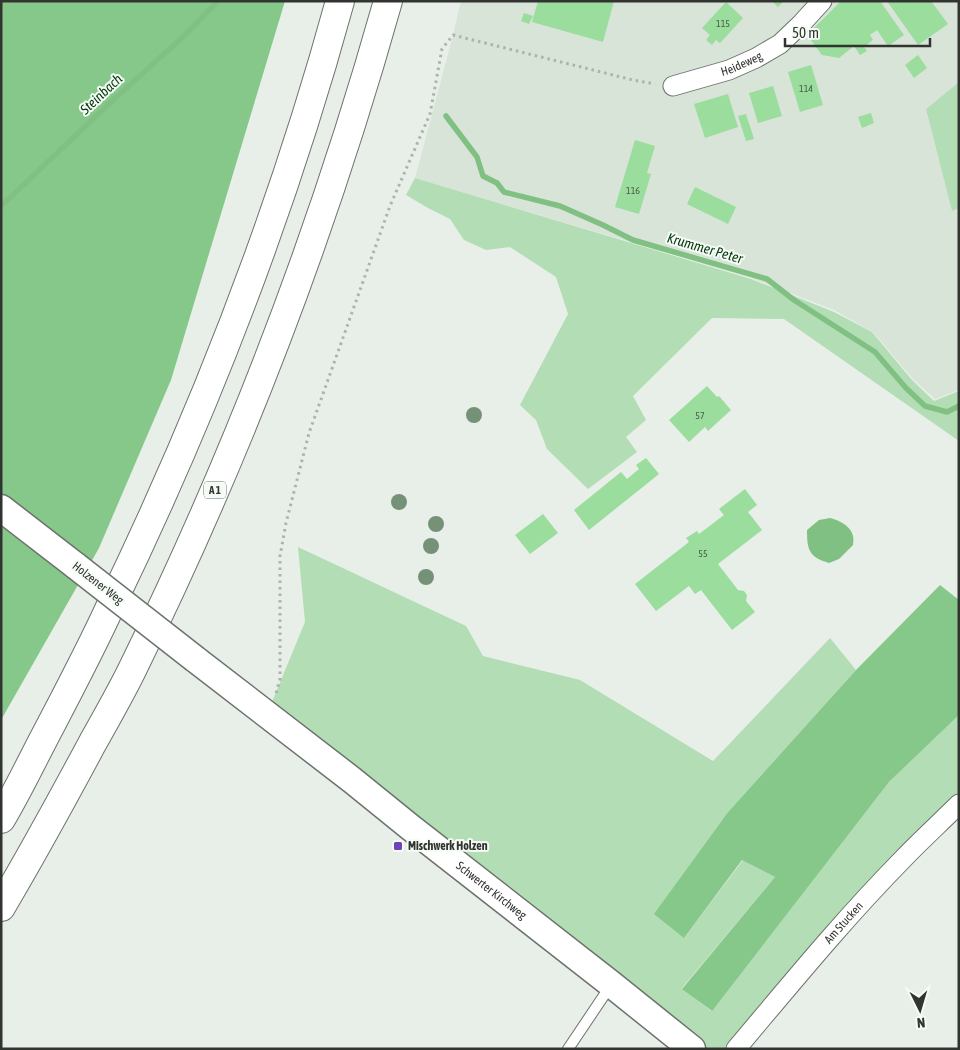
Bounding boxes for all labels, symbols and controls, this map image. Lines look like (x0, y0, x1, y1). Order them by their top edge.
scale bar (785, 15, 930, 47)
house number: 115 (716, 18, 730, 29)
text: 50 m (792, 24, 819, 41)
street label: Heideweg (719, 48, 766, 79)
water label: Steinbach (76, 71, 125, 118)
house number: 114 (799, 83, 813, 94)
house number: 116 (626, 185, 640, 196)
water label: Krummer Peter (665, 230, 745, 267)
house number: 57 (695, 410, 705, 421)
road number: A 1 (204, 482, 226, 498)
house number: 55 (698, 548, 708, 559)
street label: Holzener Weg (70, 559, 127, 608)
place label: Mischwerk Holzen (408, 839, 488, 853)
marker: Mischwerk Holzen (392, 840, 404, 852)
street label: Schwerter Kirchweg (453, 859, 530, 923)
street label: Am Stucken (821, 899, 866, 947)
north arrow (895, 985, 945, 1035)
text: N (916, 1015, 926, 1031)

